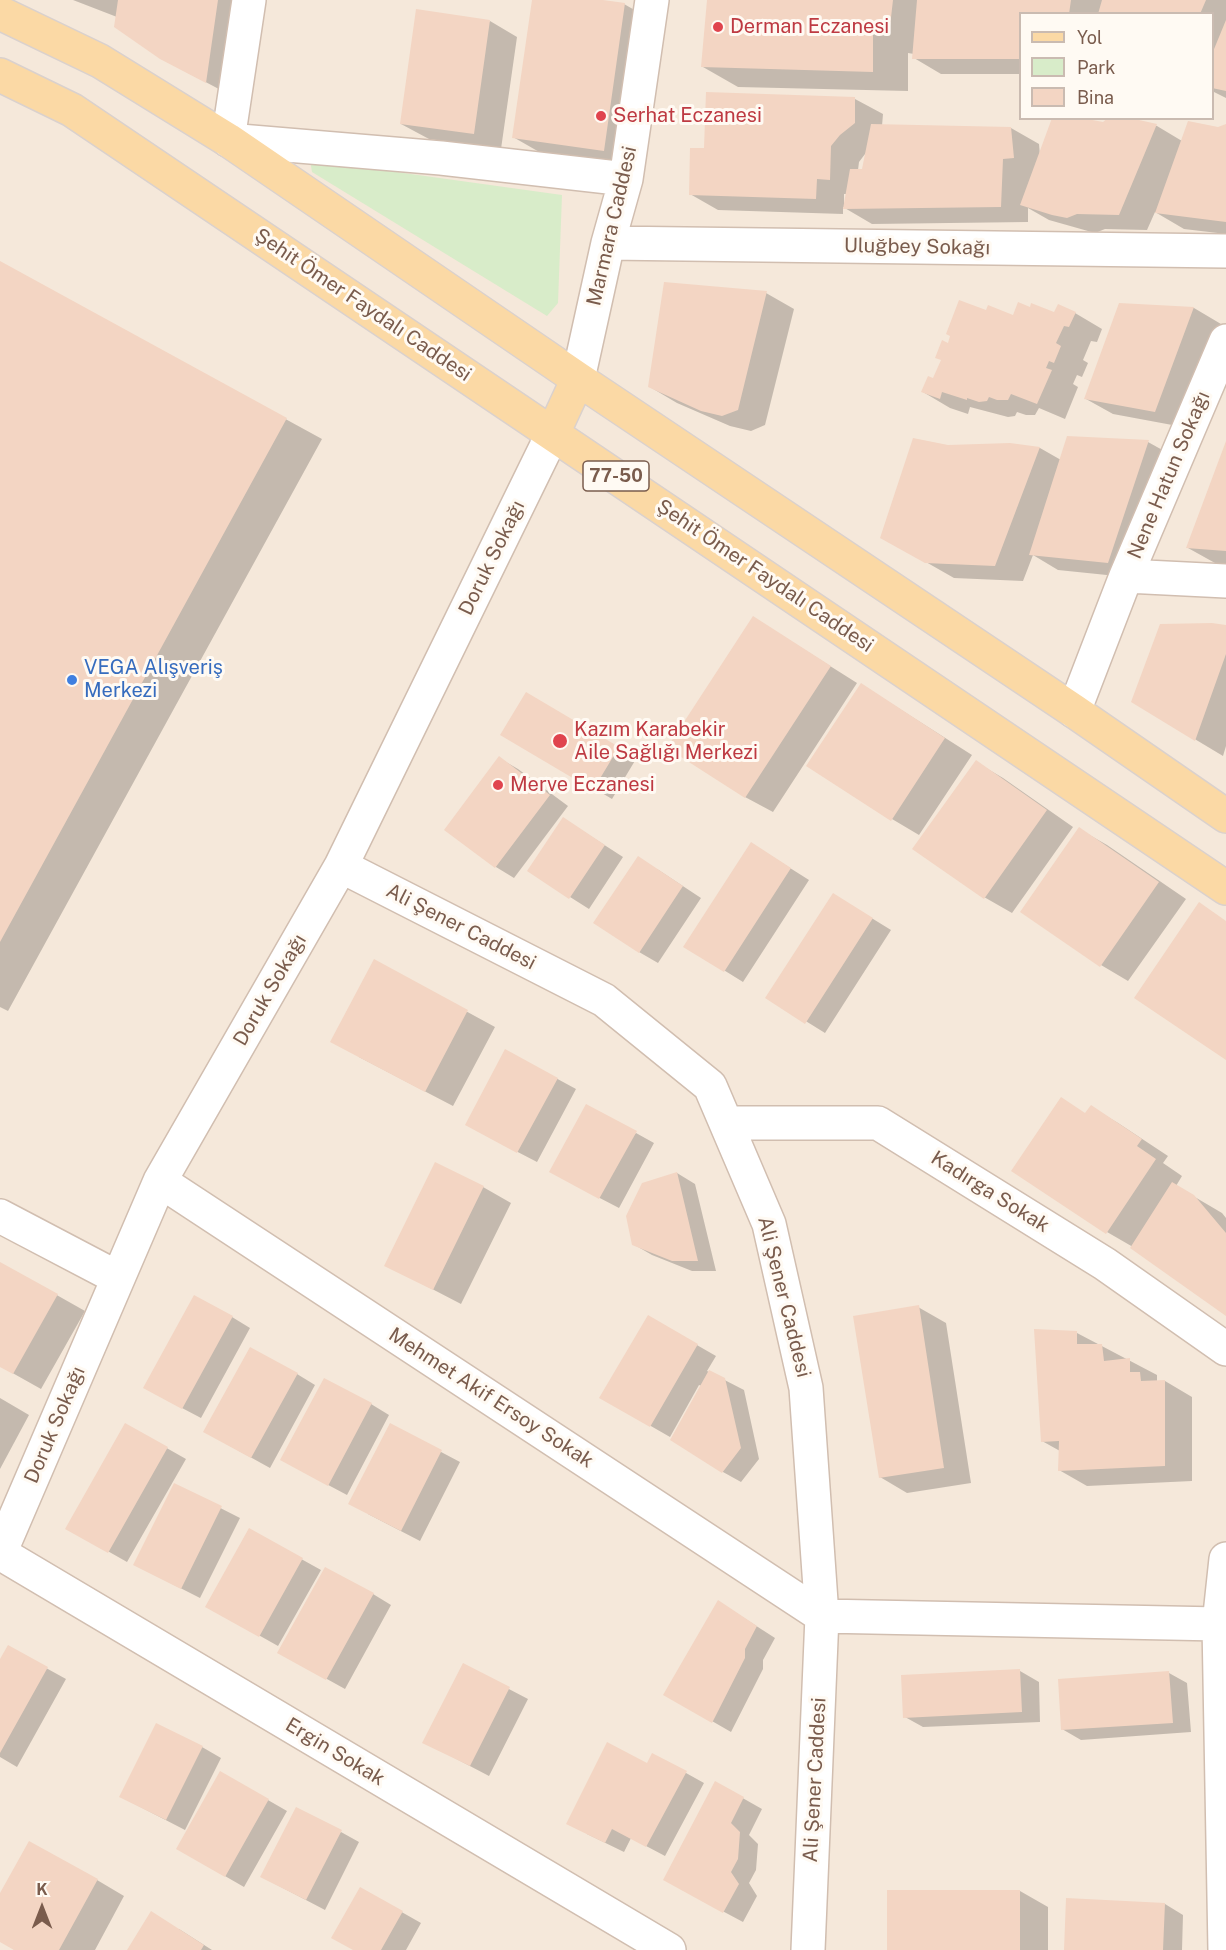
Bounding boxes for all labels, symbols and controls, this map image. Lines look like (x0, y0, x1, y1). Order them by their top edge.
legend (1019, 12, 1214, 120)
place label: Derman Eczanesi (730, 15, 889, 39)
marker: Derman Eczanesi (711, 20, 725, 34)
text: Yol (1077, 27, 1102, 48)
text: Park (1077, 57, 1115, 78)
text: Bina (1077, 87, 1114, 108)
place label: Serhat Eczanesi (613, 104, 762, 128)
marker: Serhat Eczanesi (594, 109, 608, 123)
street label: Marmara Caddesi (582, 144, 642, 308)
street label: Şehit Ömer Faydalı Caddesi (250, 223, 476, 387)
street label: Uluğbey Sokağı (844, 234, 990, 260)
street label: Nene Hatun Sokağı (1123, 388, 1215, 562)
road number: 77-50 (583, 461, 649, 491)
street label: Şehit Ömer Faydalı Caddesi (652, 494, 878, 658)
street label: Doruk Sokağı (454, 497, 530, 619)
place label: VEGA Alışveriş Merkezi (84, 656, 223, 703)
marker: VEGA Alışveriş Merkezi (65, 673, 79, 687)
place label: Kazım Karabekir Aile Sağlığı Merkezi (574, 718, 758, 765)
marker: Kazım Karabekir Aile Sağlığı Merkezi (551, 732, 569, 750)
place label: Merve Eczanesi (510, 773, 655, 797)
marker: Merve Eczanesi (491, 778, 505, 792)
street label: Ali Şener Caddesi (382, 879, 540, 975)
street label: Doruk Sokağı (228, 930, 312, 1050)
street label: Kadırga Sokak (926, 1146, 1054, 1238)
street label: Ali Şener Caddesi (752, 1214, 816, 1380)
street label: Mehmet Akif Ersoy Sokak (384, 1323, 598, 1473)
street label: Doruk Sokağı (20, 1363, 90, 1487)
street label: Ali Şener Caddesi (799, 1697, 831, 1863)
street label: Ergin Sokak (281, 1713, 389, 1791)
north arrow (12, 1878, 72, 1938)
text: K (36, 1880, 48, 1899)

